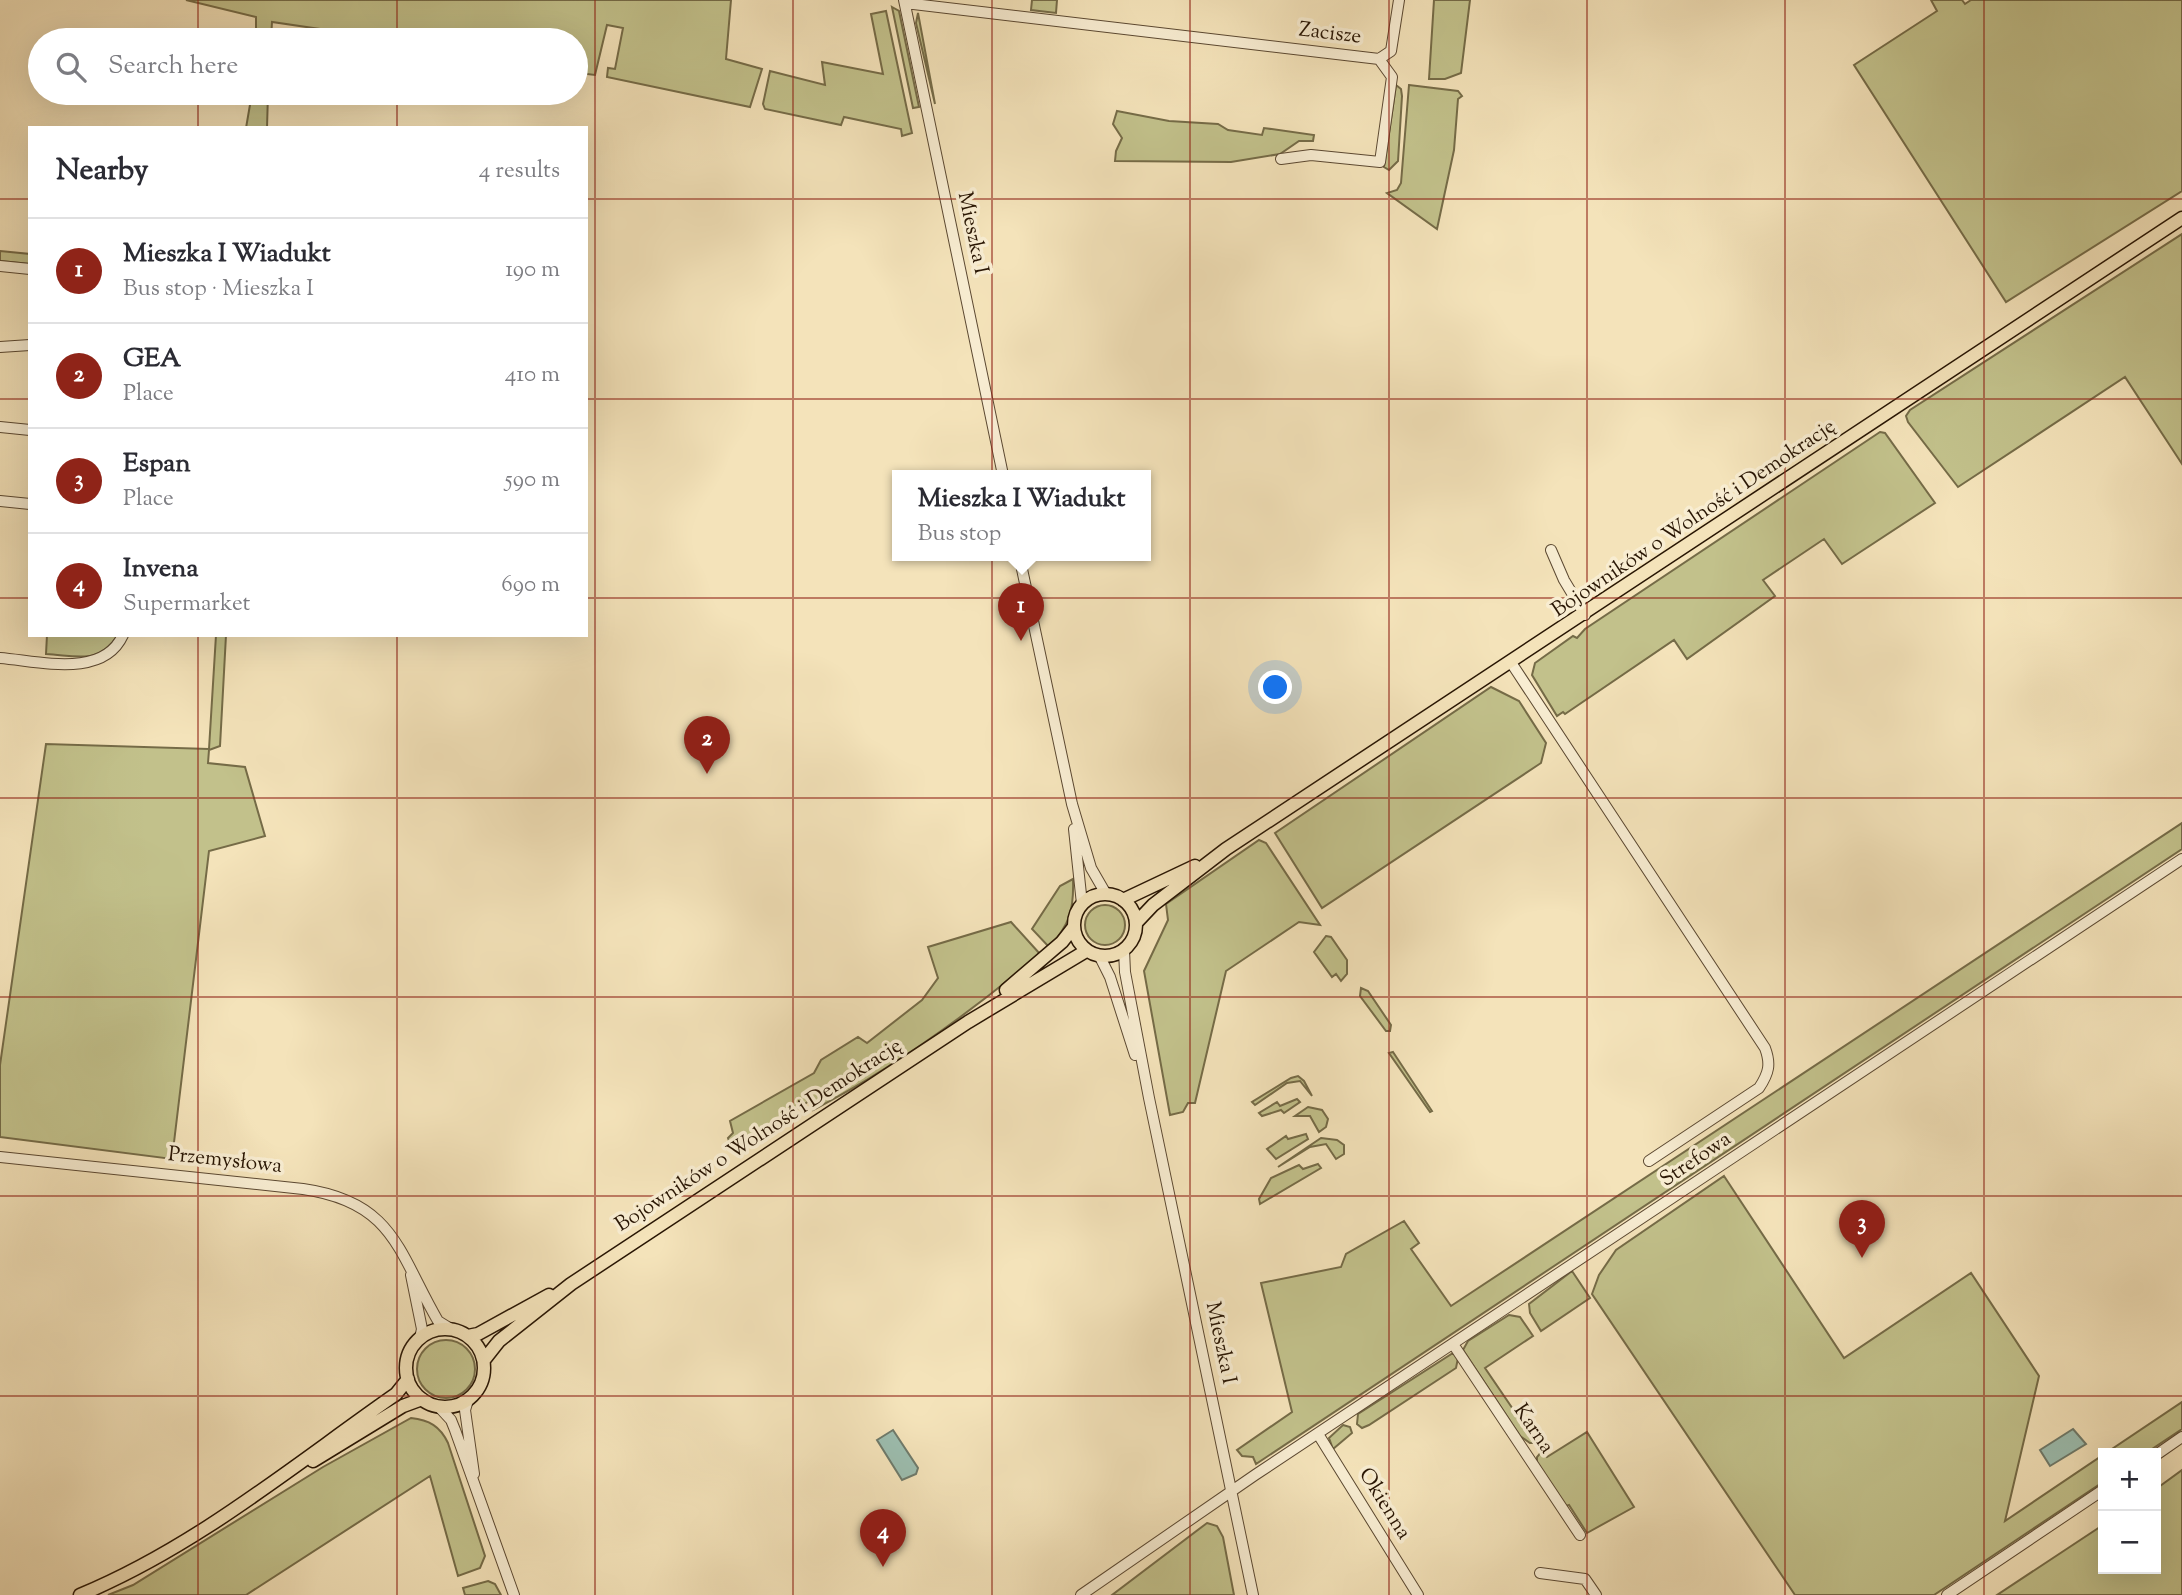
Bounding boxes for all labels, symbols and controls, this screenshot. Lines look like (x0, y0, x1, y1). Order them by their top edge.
street label: Zacisze (1297, 15, 1363, 53)
search box (28, 28, 588, 105)
icon: search (52, 48, 90, 86)
text: Search here (108, 48, 238, 85)
text: Nearby (56, 150, 148, 193)
text: 4 results (479, 155, 560, 188)
street label: Mieszka I (949, 189, 995, 277)
text: Mieszka I Wiadukt (123, 236, 331, 273)
text: 1 (75, 254, 83, 287)
text: 190 m (505, 254, 560, 287)
text: Bus stop · Mieszka I (123, 273, 314, 306)
text: GEA (123, 341, 181, 378)
text: 2 (74, 359, 84, 392)
text: 410 m (505, 359, 560, 392)
text: Place (123, 378, 174, 411)
street label: Bojowników o Wolność i Demokrację (1546, 412, 1842, 626)
text: Espan (123, 446, 191, 483)
text: 3 (74, 464, 84, 497)
text: 590 m (505, 464, 560, 497)
popup (892, 470, 1151, 561)
text: Mieszka I Wiadukt (918, 481, 1125, 518)
text: Place (123, 483, 174, 516)
text: Bus stop (918, 518, 1001, 551)
text: Invena (123, 551, 198, 588)
text: 4 (73, 569, 85, 602)
text: 690 m (501, 569, 560, 602)
pin: 1 (998, 583, 1044, 641)
text: Supermarket (123, 588, 250, 621)
your location (1258, 670, 1292, 704)
pin: 2 (684, 716, 730, 774)
street label: Bojowników o Wolność i Demokrację (610, 1032, 908, 1240)
street label: Strefowa (1654, 1125, 1738, 1195)
street label: Przemysłowa (166, 1140, 284, 1182)
pin: 3 (1839, 1200, 1885, 1258)
street label: Mieszka I (1197, 1299, 1243, 1387)
street label: Karna (1505, 1398, 1561, 1460)
map controls (2098, 1448, 2161, 1574)
button: + (2098, 1448, 2161, 1511)
street label: Okienna (1350, 1462, 1418, 1546)
pin: 4 (860, 1509, 906, 1567)
button: − (2098, 1511, 2161, 1574)

